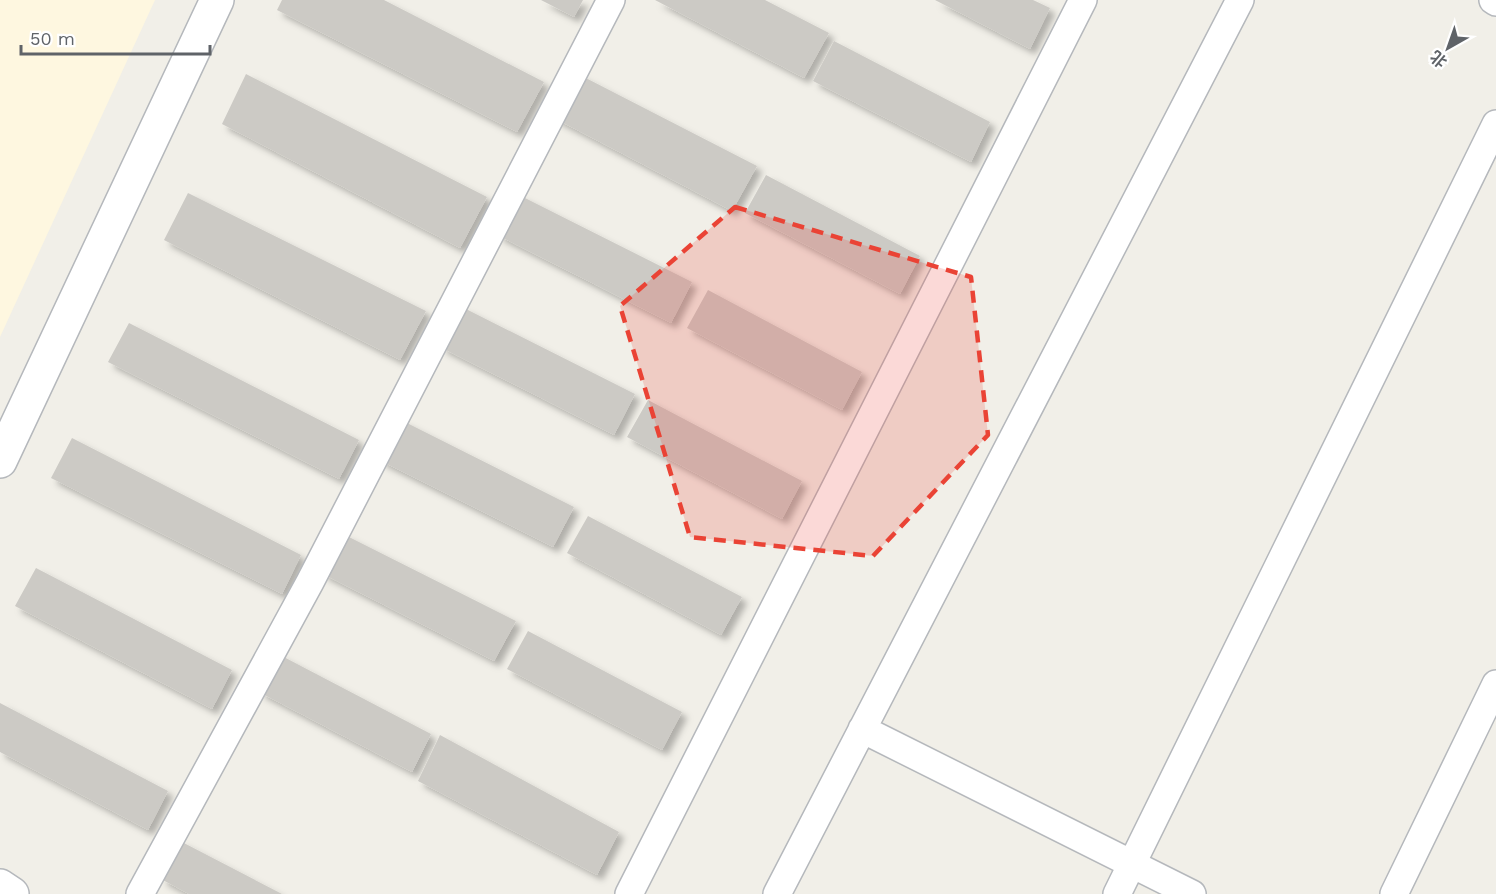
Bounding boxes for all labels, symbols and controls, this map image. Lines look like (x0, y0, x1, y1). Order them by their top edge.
scale bar (21, 18, 210, 56)
north arrow (1418, 18, 1478, 78)
text: 50 m (30, 28, 75, 49)
text: 北 (1426, 47, 1451, 72)

